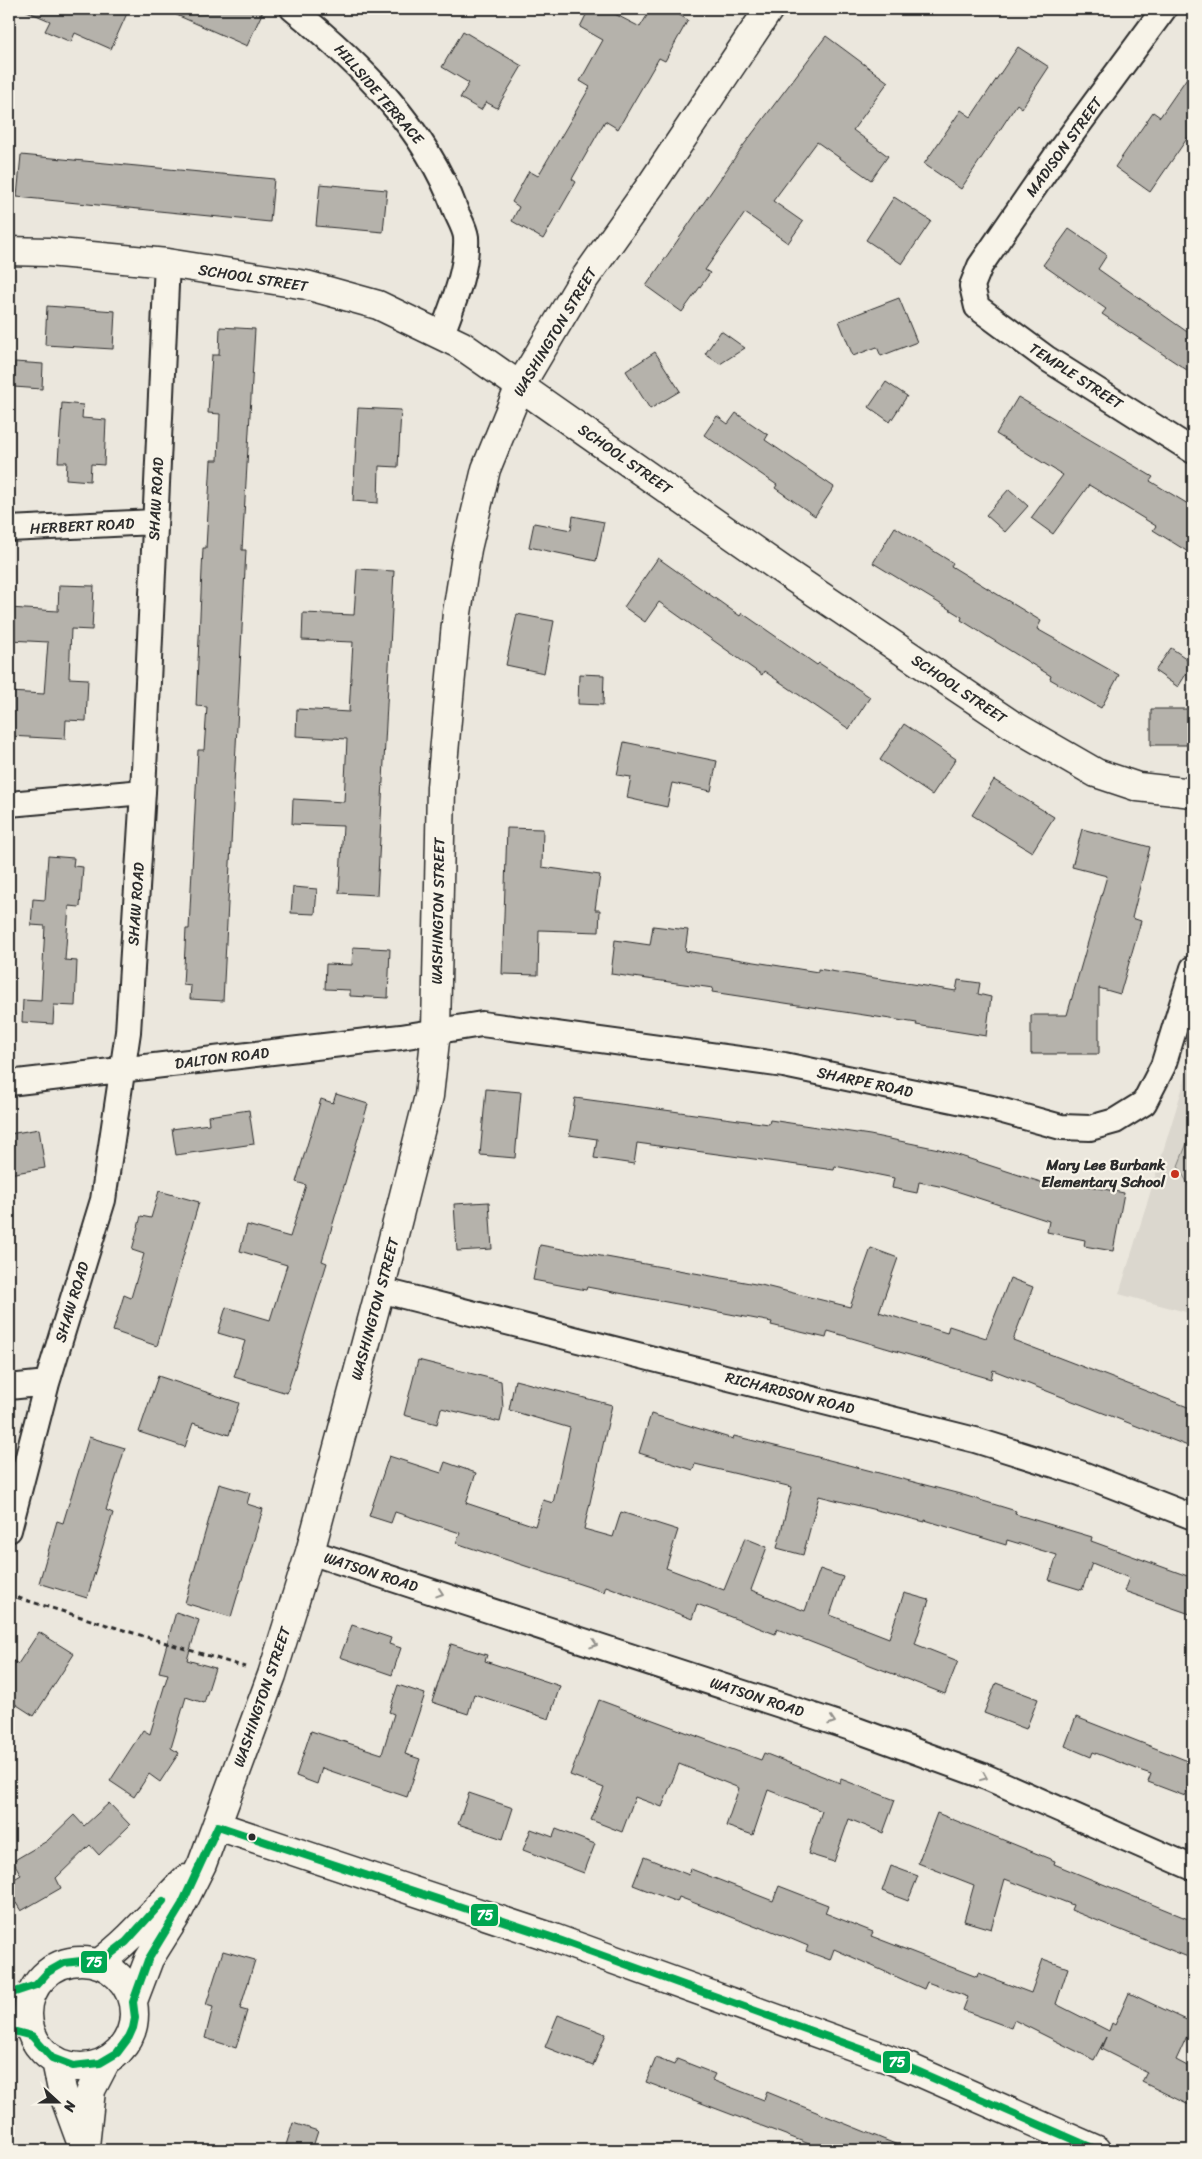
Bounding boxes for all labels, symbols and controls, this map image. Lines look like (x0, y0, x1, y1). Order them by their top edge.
street label: HILLSIDE TERRACE (328, 38, 431, 152)
street label: MADISON STREET (1019, 91, 1110, 202)
street label: SCHOOL STREET (197, 257, 310, 300)
street label: WASHINGTON STREET (506, 262, 604, 402)
street label: TEMPLE STREET (1024, 336, 1129, 417)
street label: SCHOOL STREET (572, 417, 678, 502)
street label: SHAW ROAD (141, 457, 171, 541)
street label: HERBERT ROAD (29, 510, 135, 542)
street label: SCHOOL STREET (906, 647, 1013, 731)
street label: WASHINGTON STREET (424, 836, 452, 985)
street label: SHAW ROAD (120, 862, 152, 946)
street label: DALTON ROAD (173, 1039, 271, 1077)
street label: SHARPE ROAD (814, 1059, 916, 1105)
place label: Mary Lee Burbank Elementary School (1041, 1152, 1166, 1195)
marker: Mary Lee Burbank Elementary School (1169, 1168, 1181, 1180)
street label: WASHINGTON STREET (343, 1234, 407, 1383)
street label: SHAW ROAD (47, 1258, 97, 1346)
street label: RICHARDSON ROAD (723, 1364, 857, 1422)
street label: WATSON ROAD (320, 1545, 422, 1599)
one-way arrow (435, 1588, 443, 1598)
street label: WASHINGTON STREET (226, 1622, 298, 1771)
one-way arrow (589, 1638, 598, 1648)
street label: WATSON ROAD (706, 1670, 808, 1724)
one-way arrow (827, 1716, 835, 1726)
one-way arrow (980, 1771, 988, 1781)
unlabelled marker (247, 1832, 257, 1842)
line badge: 75 (470, 1903, 499, 1927)
text: 75 (477, 1903, 494, 1928)
line badge: 75 (80, 1950, 108, 1974)
text: 75 (86, 1950, 103, 1975)
line badge: 75 (882, 2050, 911, 2074)
text: 75 (889, 2050, 906, 2075)
north arrow (32, 2076, 82, 2126)
text: N (56, 2097, 83, 2116)

